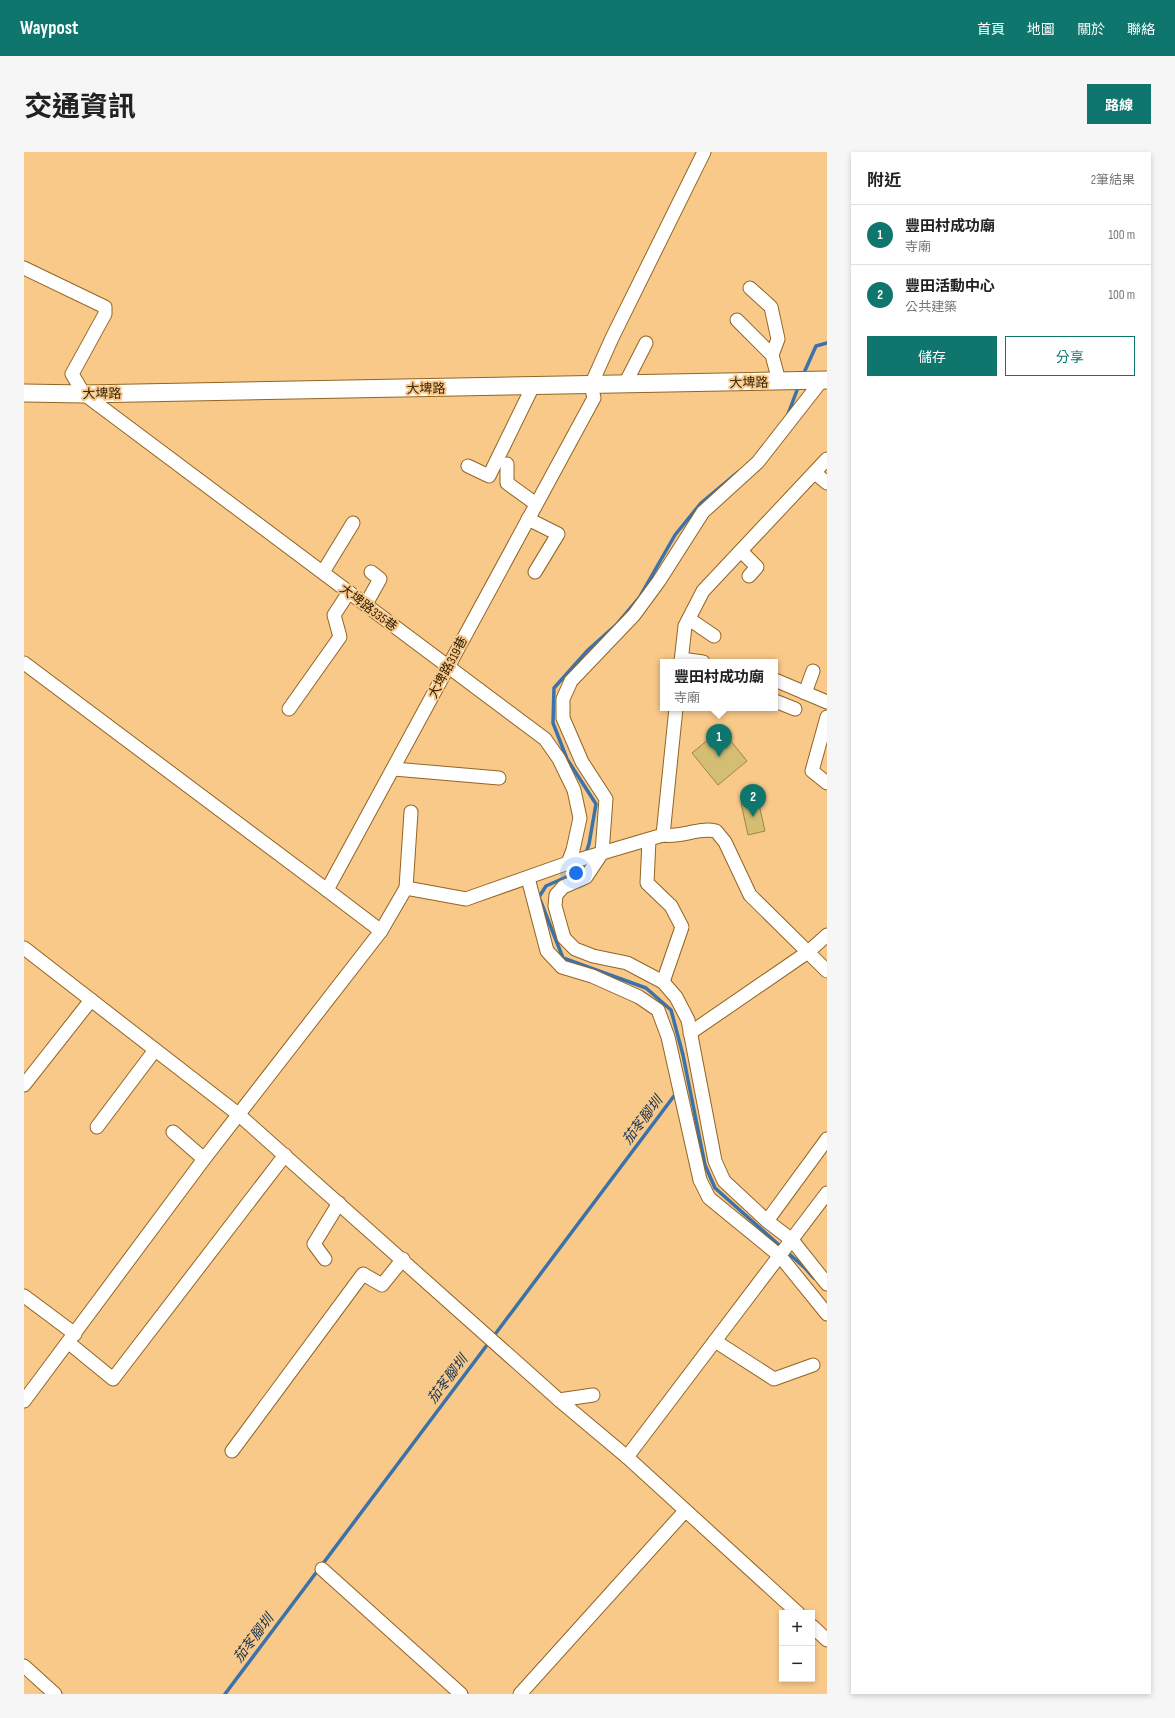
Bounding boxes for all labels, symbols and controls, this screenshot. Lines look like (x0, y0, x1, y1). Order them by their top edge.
text: Waypost (20, 17, 78, 40)
text: 首頁 (977, 21, 1005, 38)
text: 地圖 (1027, 21, 1055, 38)
text: 關於 (1077, 21, 1105, 38)
text: 聯絡 (1127, 21, 1155, 38)
button: 路線 (1087, 84, 1151, 124)
text: 交通資訊 (24, 91, 136, 124)
text: 附近 (867, 171, 901, 191)
text: 2筆結果 (1091, 172, 1135, 188)
text: 豐田村成功廟 (905, 217, 995, 236)
text: 1 (877, 227, 883, 243)
text: 100 m (1108, 227, 1135, 243)
text: 寺廟 (905, 239, 931, 255)
text: 豐田活動中心 (905, 277, 995, 296)
text: 2 (877, 287, 883, 303)
text: 100 m (1108, 287, 1135, 303)
text: 公共建築 (905, 299, 957, 315)
button: 儲存 (867, 336, 997, 376)
button: 分享 (1005, 336, 1135, 376)
street label: 大埤路 (729, 375, 769, 391)
street label: 大埤路 (406, 381, 446, 397)
street label: 大埤路 (82, 386, 122, 402)
street label: 大埤路335巷 (336, 581, 400, 635)
street label: 大埤路319巷 (425, 634, 471, 701)
popup (660, 659, 778, 711)
text: 豐田村成功廟 (674, 668, 764, 687)
text: 寺廟 (674, 690, 700, 706)
pin: 1 (706, 724, 732, 757)
pin: 2 (740, 784, 766, 817)
your location (566, 863, 586, 883)
water label: 茄苳腳圳 (619, 1091, 667, 1148)
water label: 茄苳腳圳 (424, 1350, 472, 1407)
water label: 茄苳腳圳 (230, 1609, 278, 1666)
map controls (779, 1610, 815, 1682)
button: + (779, 1610, 815, 1646)
button: − (779, 1646, 815, 1682)

